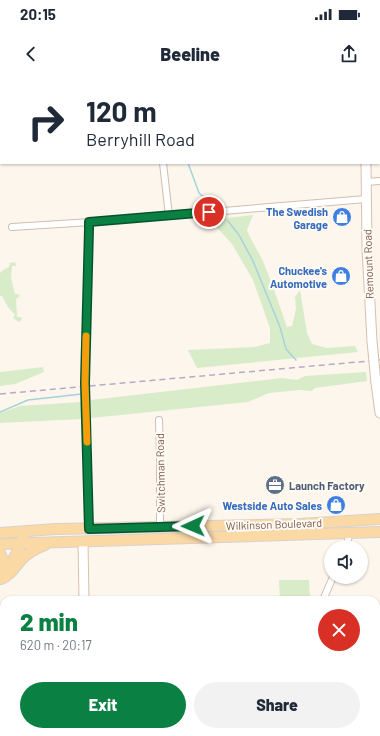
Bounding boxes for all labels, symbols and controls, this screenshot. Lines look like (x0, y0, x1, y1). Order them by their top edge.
text: 20:15 (20, 5, 56, 23)
icon: back (20, 43, 42, 65)
text: Beeline (160, 43, 220, 65)
icon: share (338, 43, 360, 65)
text: 120 m (86, 94, 157, 128)
icon: right (20, 96, 72, 148)
text: Berryhill Road (86, 128, 195, 150)
pin (192, 195, 226, 229)
icon: arrive (198, 201, 220, 223)
place label: The Swedish Garage (266, 205, 328, 231)
shop icon: The Swedish Garage (331, 206, 353, 228)
street label: Remount Road (360, 229, 376, 299)
place label: Chuckee's Automotive (270, 264, 327, 290)
shop icon: Chuckee's Automotive (330, 265, 352, 287)
street label: Switchman Road (153, 433, 167, 513)
office icon: Launch Factory (264, 474, 286, 496)
place label: Launch Factory (289, 479, 365, 492)
shop icon: Westside Auto Sales (325, 494, 347, 516)
place label: Westside Auto Sales (222, 499, 322, 512)
position arrow (172, 505, 214, 547)
street label: Wilkinson Boulevard (226, 516, 322, 532)
map controls (324, 540, 368, 584)
button: sound (324, 540, 368, 584)
text: 2 min (20, 607, 78, 636)
button: close (318, 609, 360, 651)
text: 620 m · 20:17 (20, 637, 92, 653)
button: Exit (20, 682, 186, 728)
button: Share (194, 682, 360, 728)

